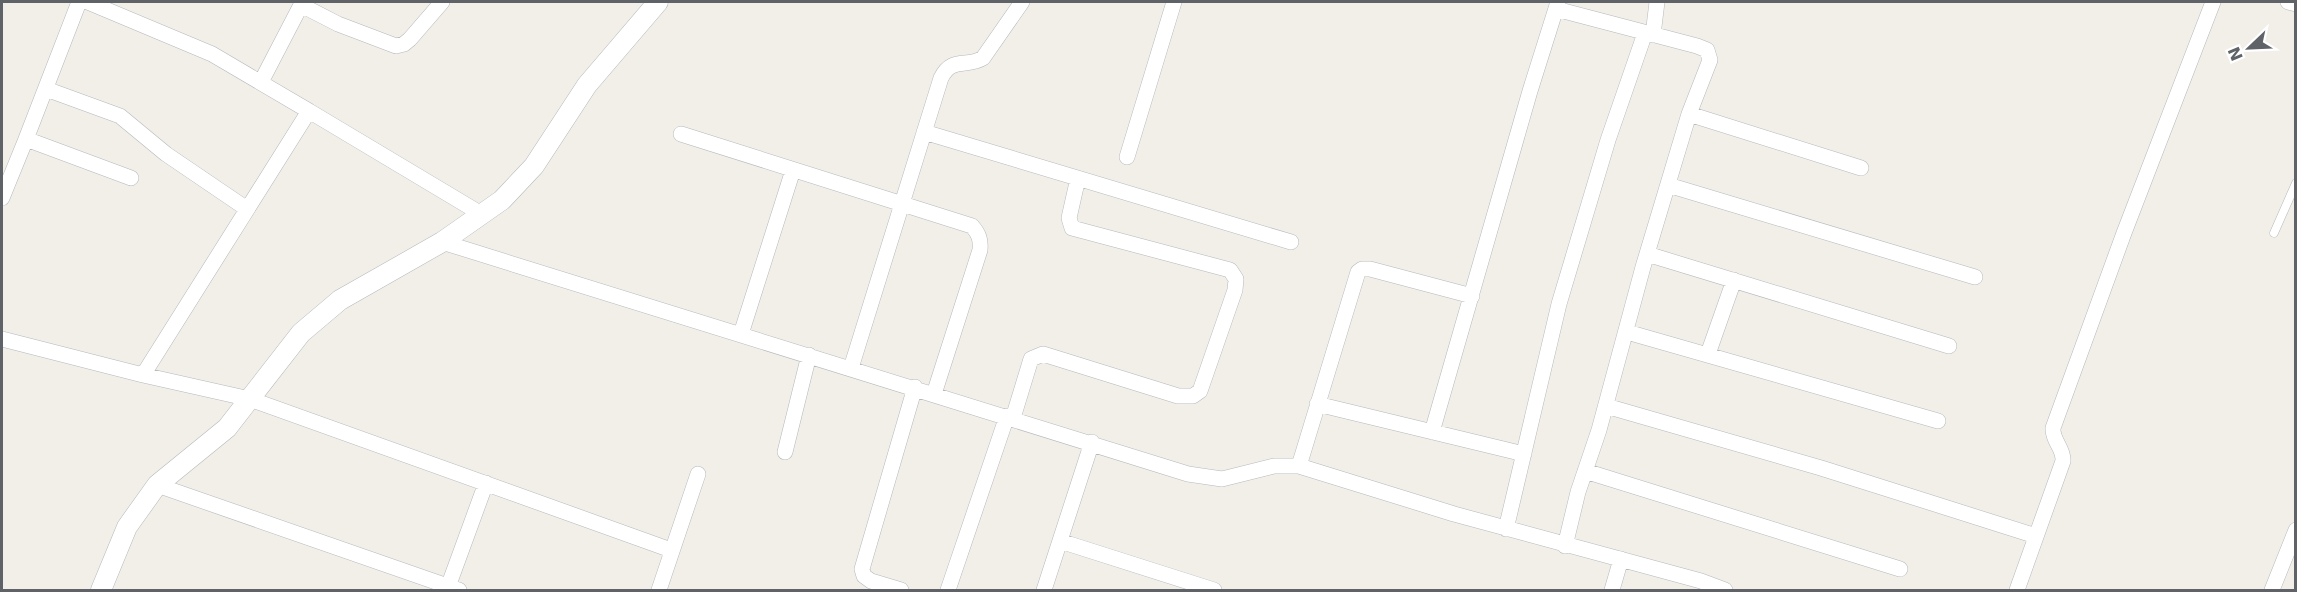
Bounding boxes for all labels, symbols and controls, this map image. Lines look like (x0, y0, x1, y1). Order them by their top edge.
north arrow (2219, 18, 2279, 78)
text: N (2224, 44, 2247, 64)

